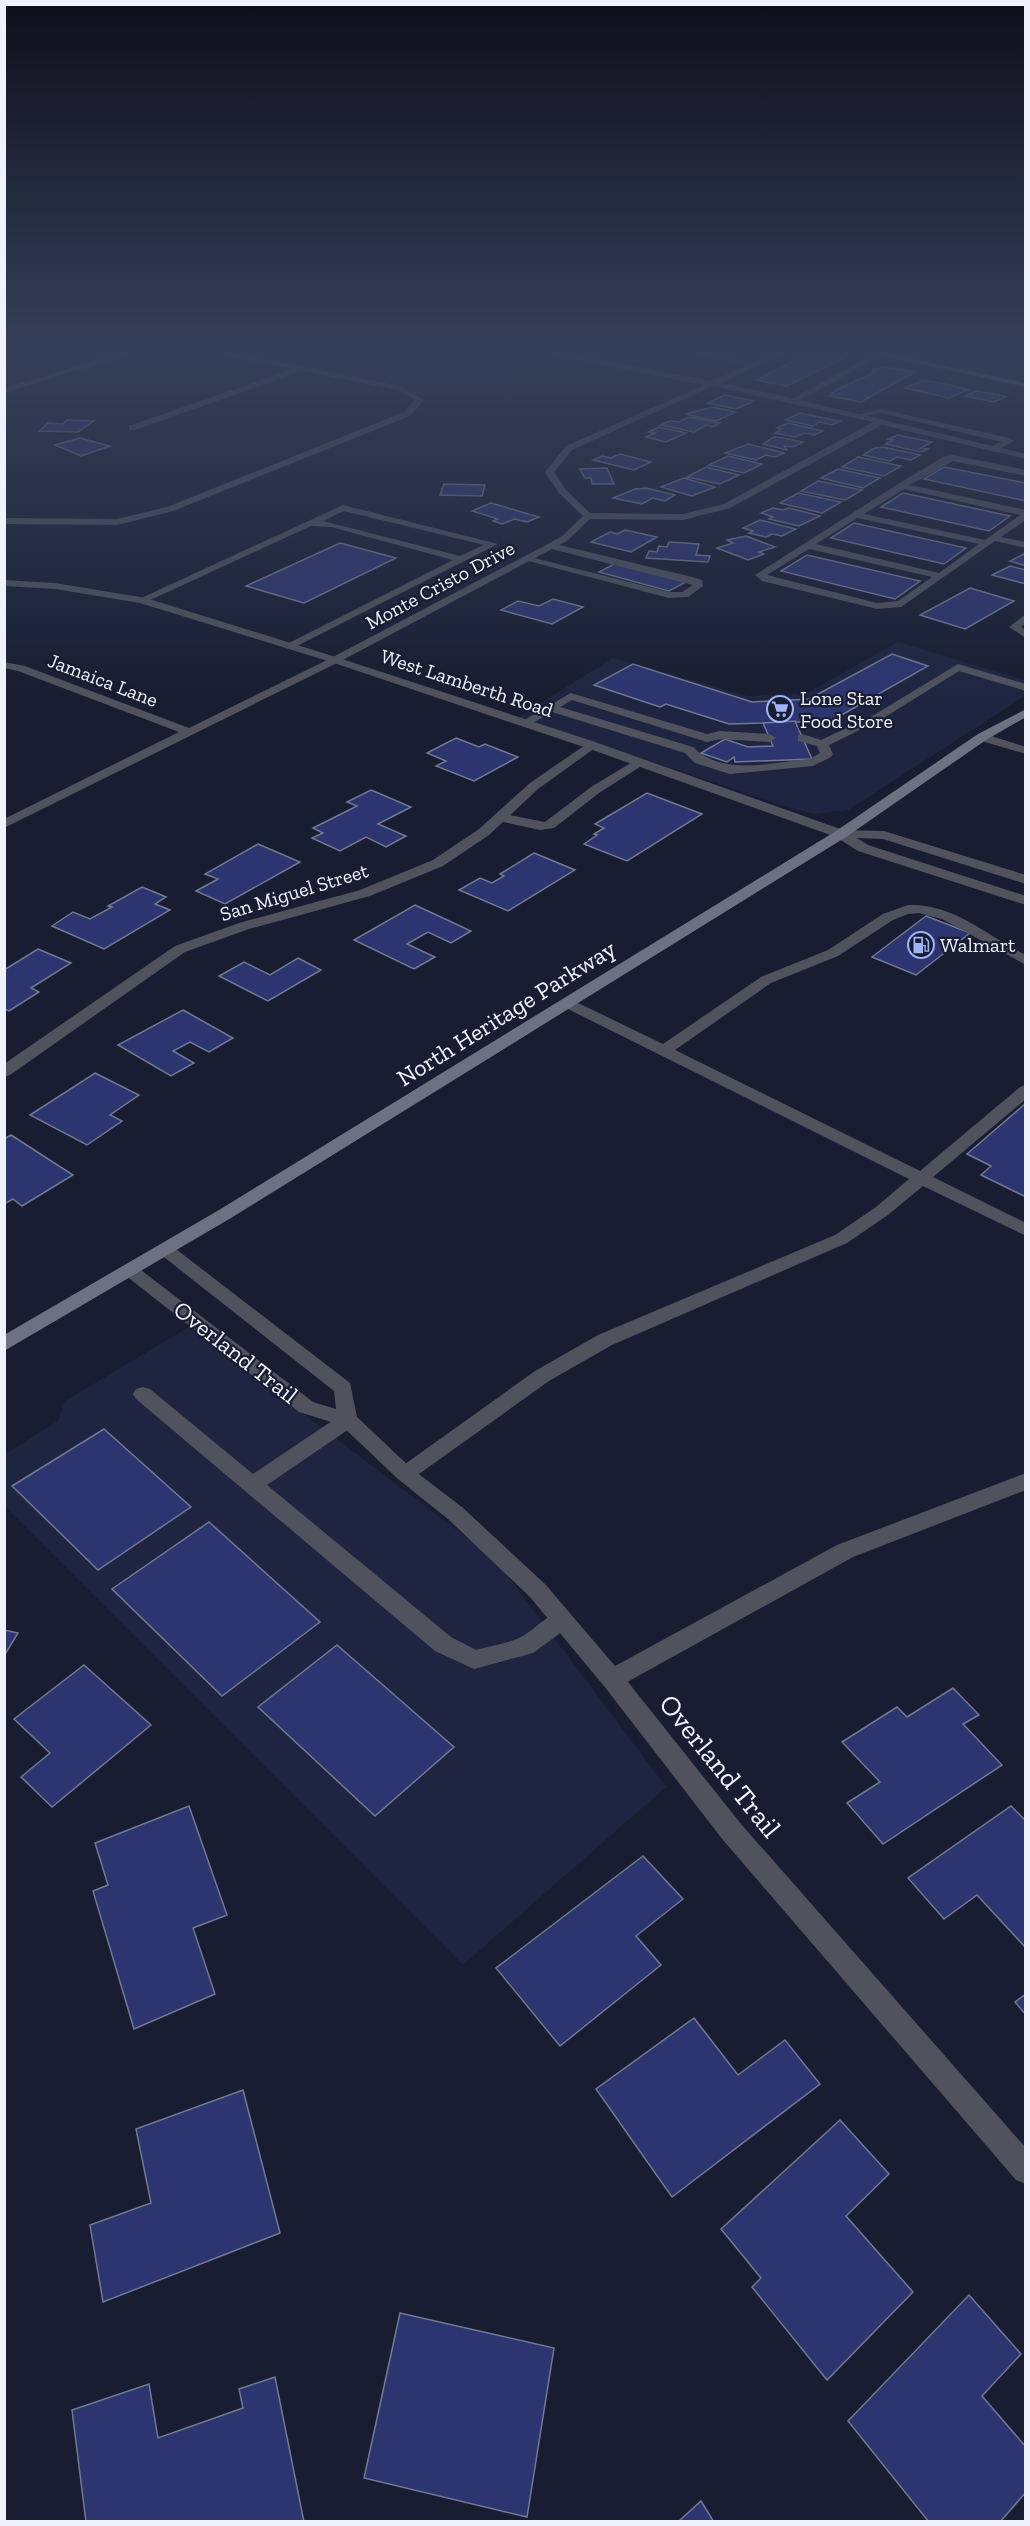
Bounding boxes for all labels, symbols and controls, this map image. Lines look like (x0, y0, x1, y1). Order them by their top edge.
street label: Monte Cristo Drive (361, 536, 519, 634)
street label: West Lamberth Road (378, 644, 556, 722)
street label: Jamaica Lane (45, 648, 161, 712)
place label: Lone Star Food Store (800, 686, 893, 733)
supermarket icon: Lone Star Food Store (765, 694, 795, 724)
street label: San Miguel Street (217, 858, 372, 926)
fuel station icon: Walmart (906, 930, 936, 960)
street label: North Heritage Parkway (391, 933, 621, 1092)
place label: Walmart (940, 933, 1016, 957)
street label: Overland Trail (168, 1294, 304, 1410)
street label: Overland Trail (652, 1688, 788, 1844)

